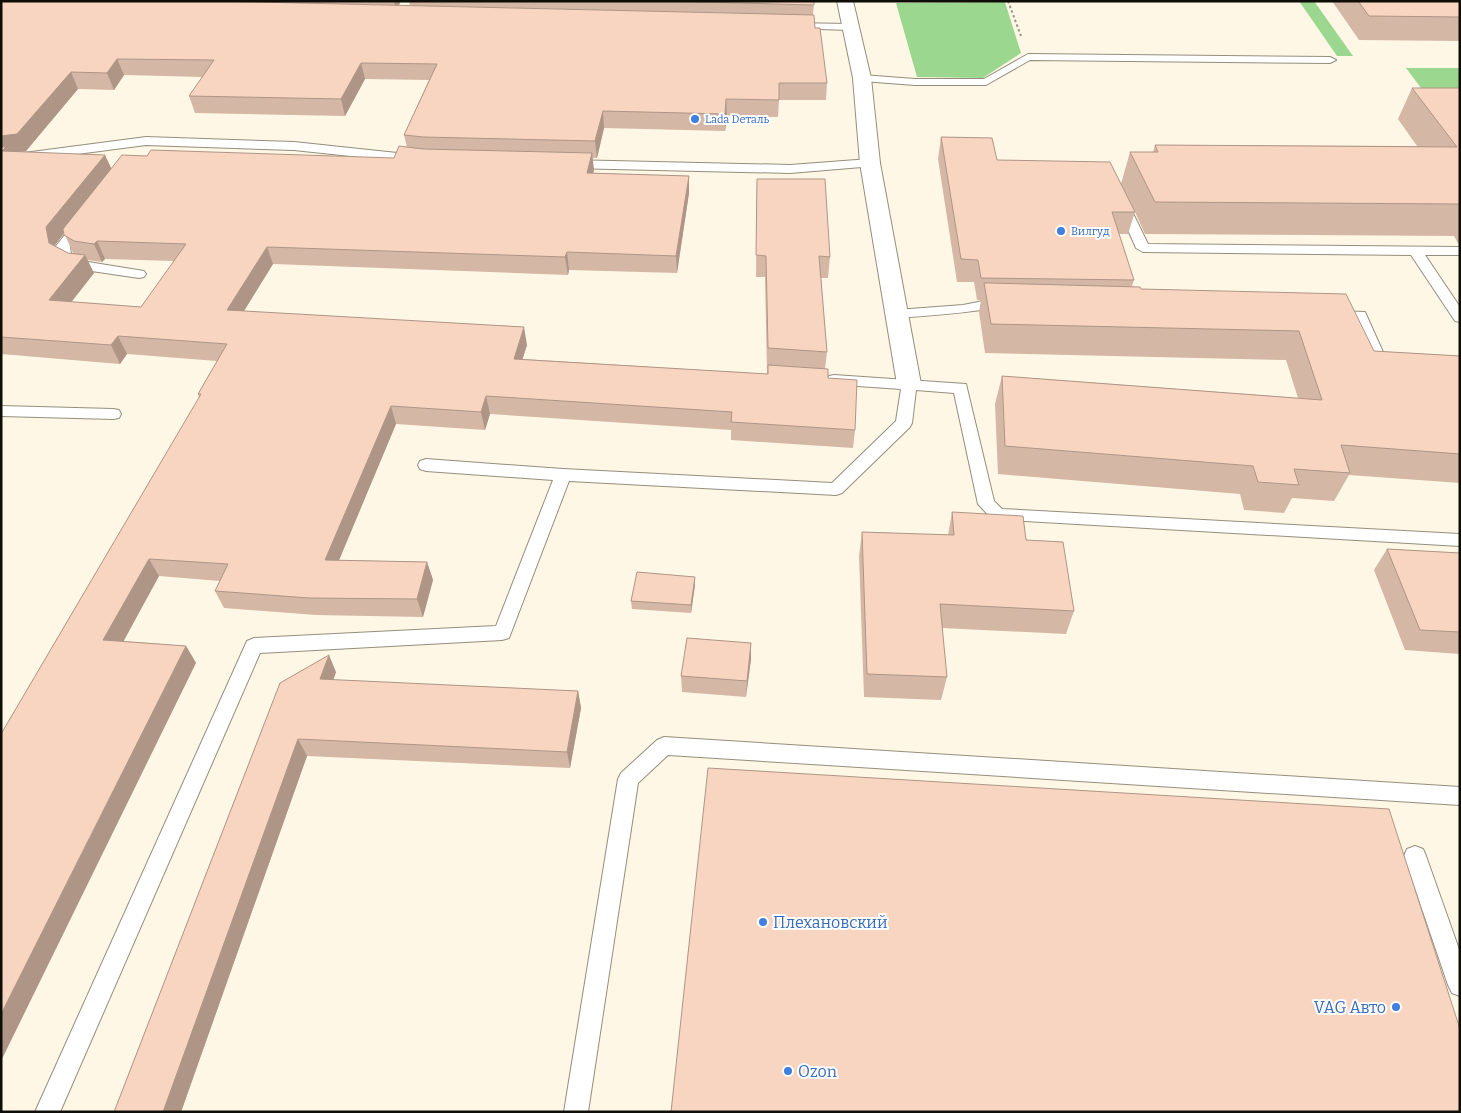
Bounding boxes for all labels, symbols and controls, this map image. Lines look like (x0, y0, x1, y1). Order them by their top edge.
marker: Lada Dеталь (689, 113, 701, 125)
place label: Lada Dеталь (705, 113, 769, 126)
marker: Вилгуд (1055, 225, 1067, 237)
place label: Вилгуд (1071, 225, 1110, 238)
place label: Плехановский (773, 913, 888, 932)
marker: Плехановский (757, 916, 769, 928)
place label: VAG Авто (1314, 998, 1386, 1017)
marker: VAG Авто (1390, 1001, 1402, 1013)
place label: Ozon (798, 1062, 837, 1081)
marker: Ozon (782, 1065, 794, 1077)

